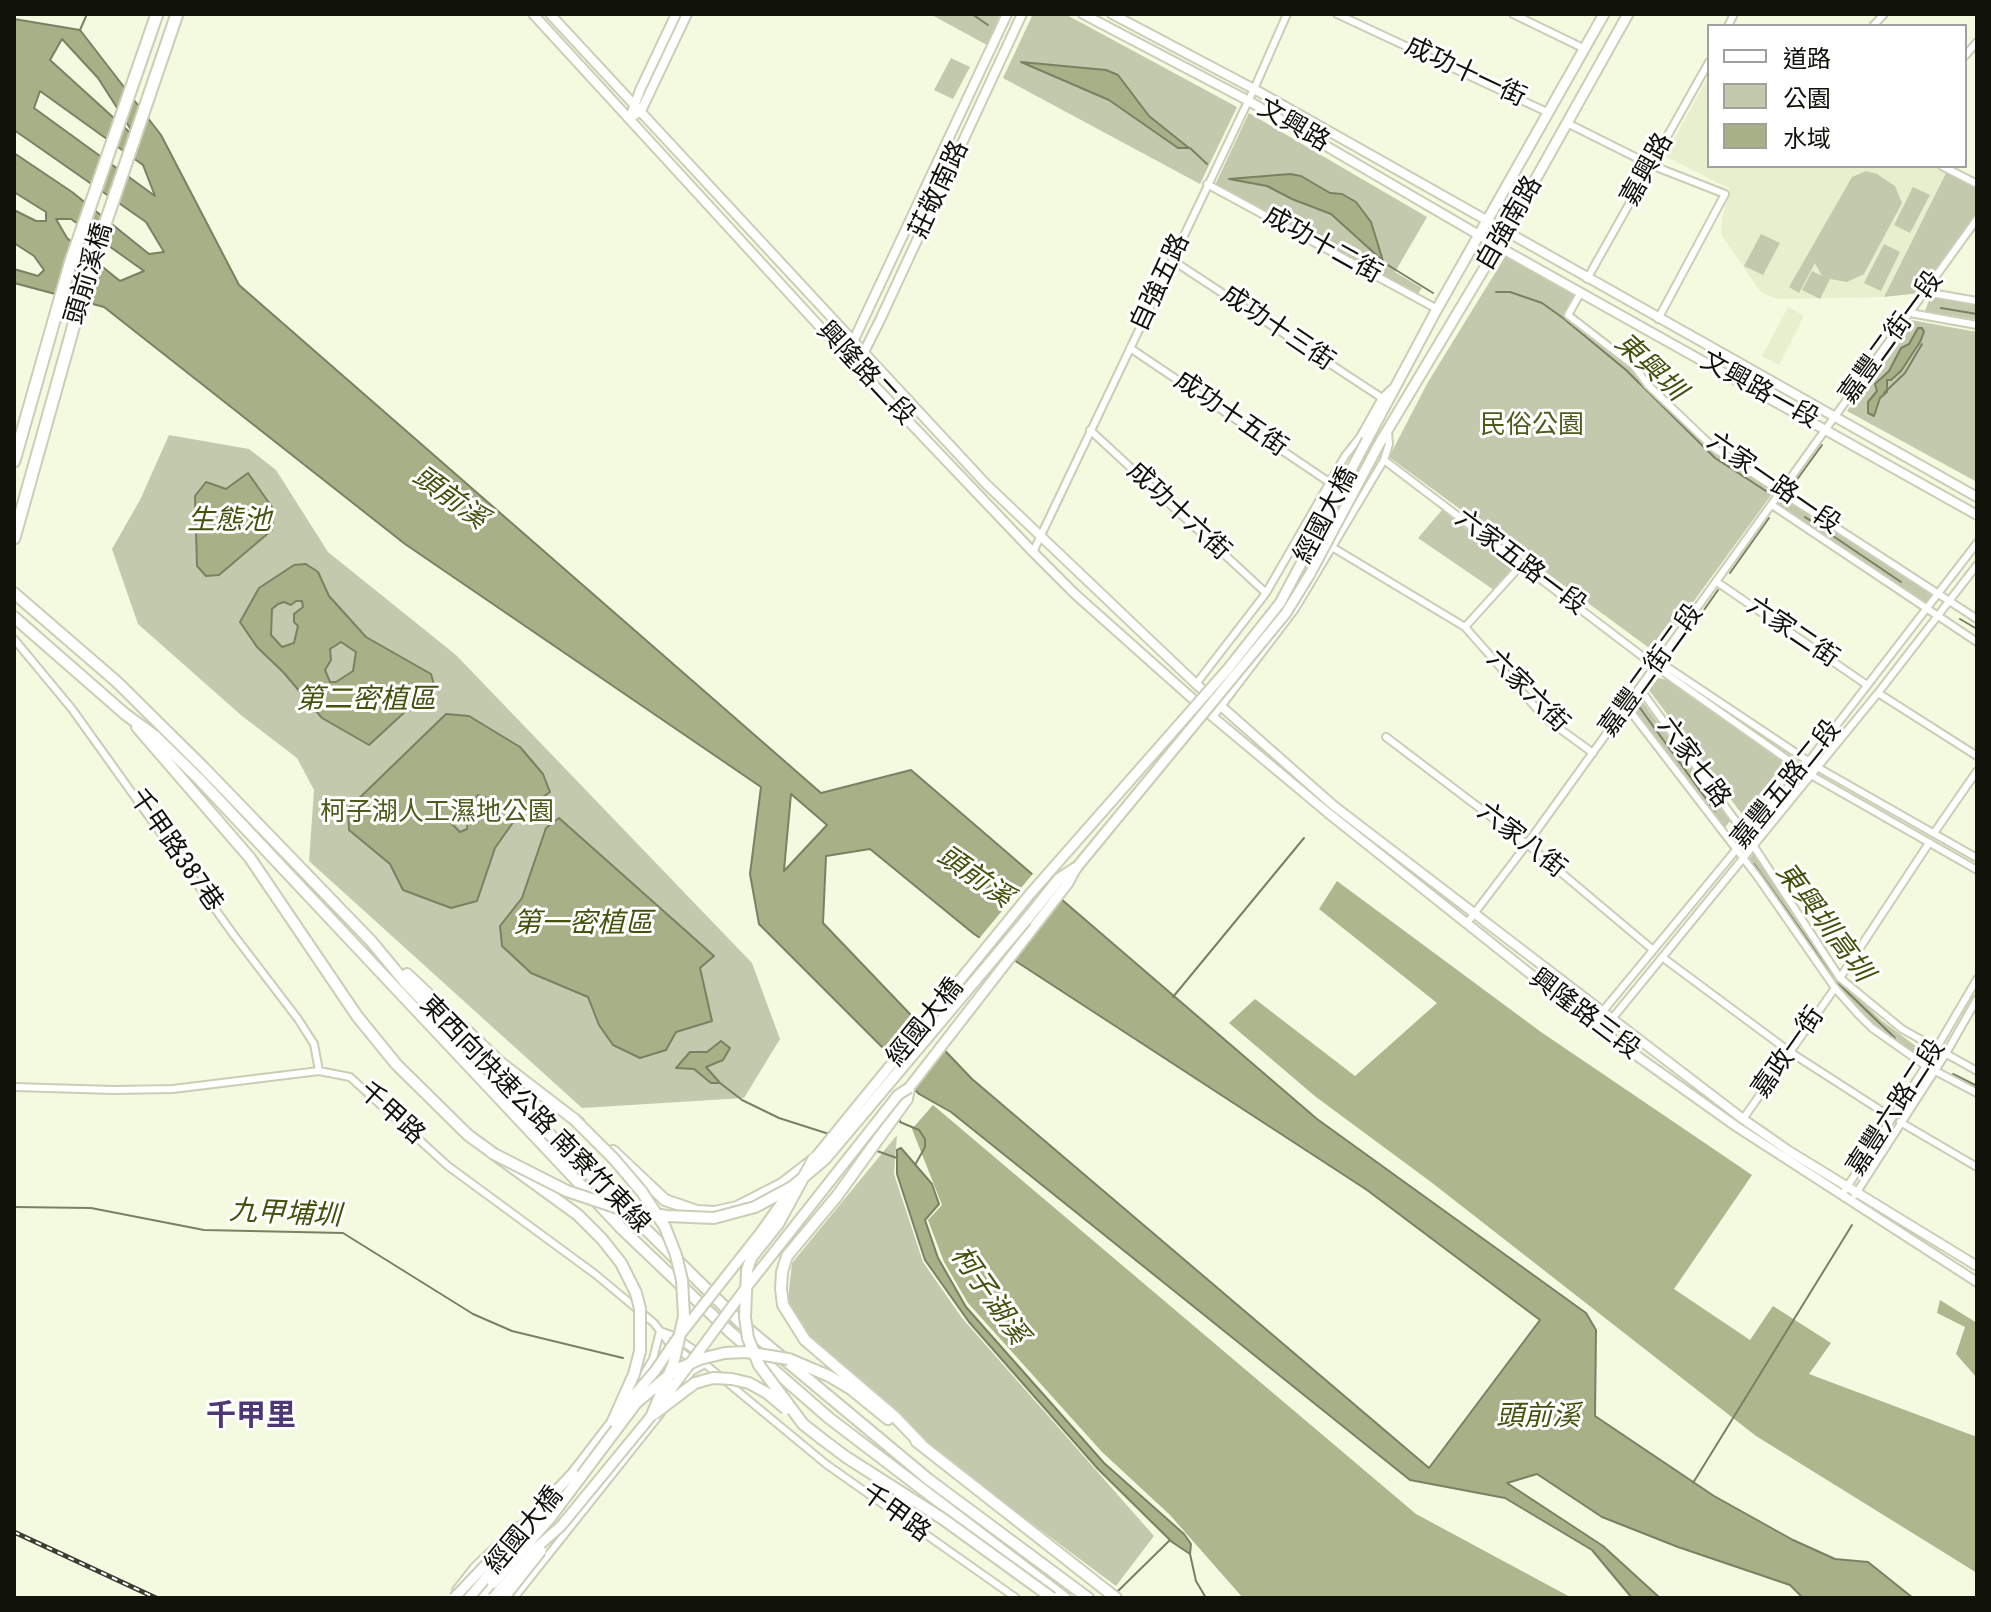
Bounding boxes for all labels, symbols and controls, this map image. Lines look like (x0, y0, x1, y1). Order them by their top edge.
legend (1707, 24, 1967, 168)
street label: 成功十一街 (1399, 31, 1531, 115)
text: 道路 (1783, 45, 1831, 73)
text: 公園 (1783, 85, 1831, 113)
street label: 文興路 (1251, 93, 1335, 159)
text: 水域 (1783, 125, 1831, 153)
street label: 嘉興路 (1615, 128, 1681, 212)
street label: 莊敬南路 (904, 136, 976, 244)
street label: 自強南路 (1470, 171, 1550, 277)
street label: 成功十二街 (1258, 201, 1386, 291)
street label: 頭前溪橋 (60, 220, 120, 328)
street label: 自強五路 (1125, 229, 1197, 337)
street label: 嘉豐二街一段 (1834, 266, 1950, 410)
street label: 成功十三街 (1214, 280, 1340, 378)
street label: 興隆路二段 (809, 316, 921, 432)
water label: 東興圳 (1607, 327, 1691, 409)
street label: 文興路一段 (1695, 346, 1823, 436)
street label: 成功十五街 (1167, 366, 1293, 464)
park label: 民俗公園 (1480, 410, 1584, 442)
street label: 六家一路一段 (1700, 426, 1846, 542)
street label: 成功十六街 (1120, 456, 1236, 568)
water label: 頭前溪 (405, 461, 493, 537)
street label: 經國大橋 (1289, 463, 1365, 569)
street label: 六家五路一段 (1448, 504, 1592, 622)
water label: 生態池 (187, 505, 271, 539)
street label: 六家二街 (1740, 591, 1844, 675)
street label: 嘉豐二街二段 (1594, 599, 1710, 743)
street label: 六家六街 (1479, 644, 1575, 740)
water label: 第二密植區 (296, 684, 436, 718)
street label: 六家七路 (1650, 712, 1736, 814)
street label: 嘉豐五路二段 (1726, 715, 1848, 855)
street label: 千甲路387巷 (121, 784, 229, 918)
park label: 柯子湖人工濕地公園 (320, 797, 554, 829)
street label: 六家八街 (1470, 797, 1572, 885)
water label: 頭前溪 (930, 840, 1018, 916)
water label: 東興圳高圳 (1767, 857, 1879, 989)
water label: 第一密植區 (513, 908, 653, 942)
street label: 興隆路三段 (1523, 963, 1645, 1067)
street label: 經國大橋 (881, 973, 971, 1073)
street label: 東西向快速公路 南寮竹東線 (412, 990, 656, 1240)
street label: 嘉政一街 (1746, 1001, 1832, 1105)
street label: 嘉豐六路二段 (1841, 1034, 1953, 1182)
street label: 千甲路 (352, 1076, 430, 1152)
water label: 九甲埔圳 (228, 1195, 342, 1235)
water label: 柯子湖溪 (942, 1240, 1034, 1352)
district label: 千甲里 (206, 1399, 296, 1435)
water label: 頭前溪 (1496, 1401, 1580, 1435)
street label: 千甲路 (854, 1478, 936, 1550)
street label: 經國大橋 (480, 1481, 570, 1581)

